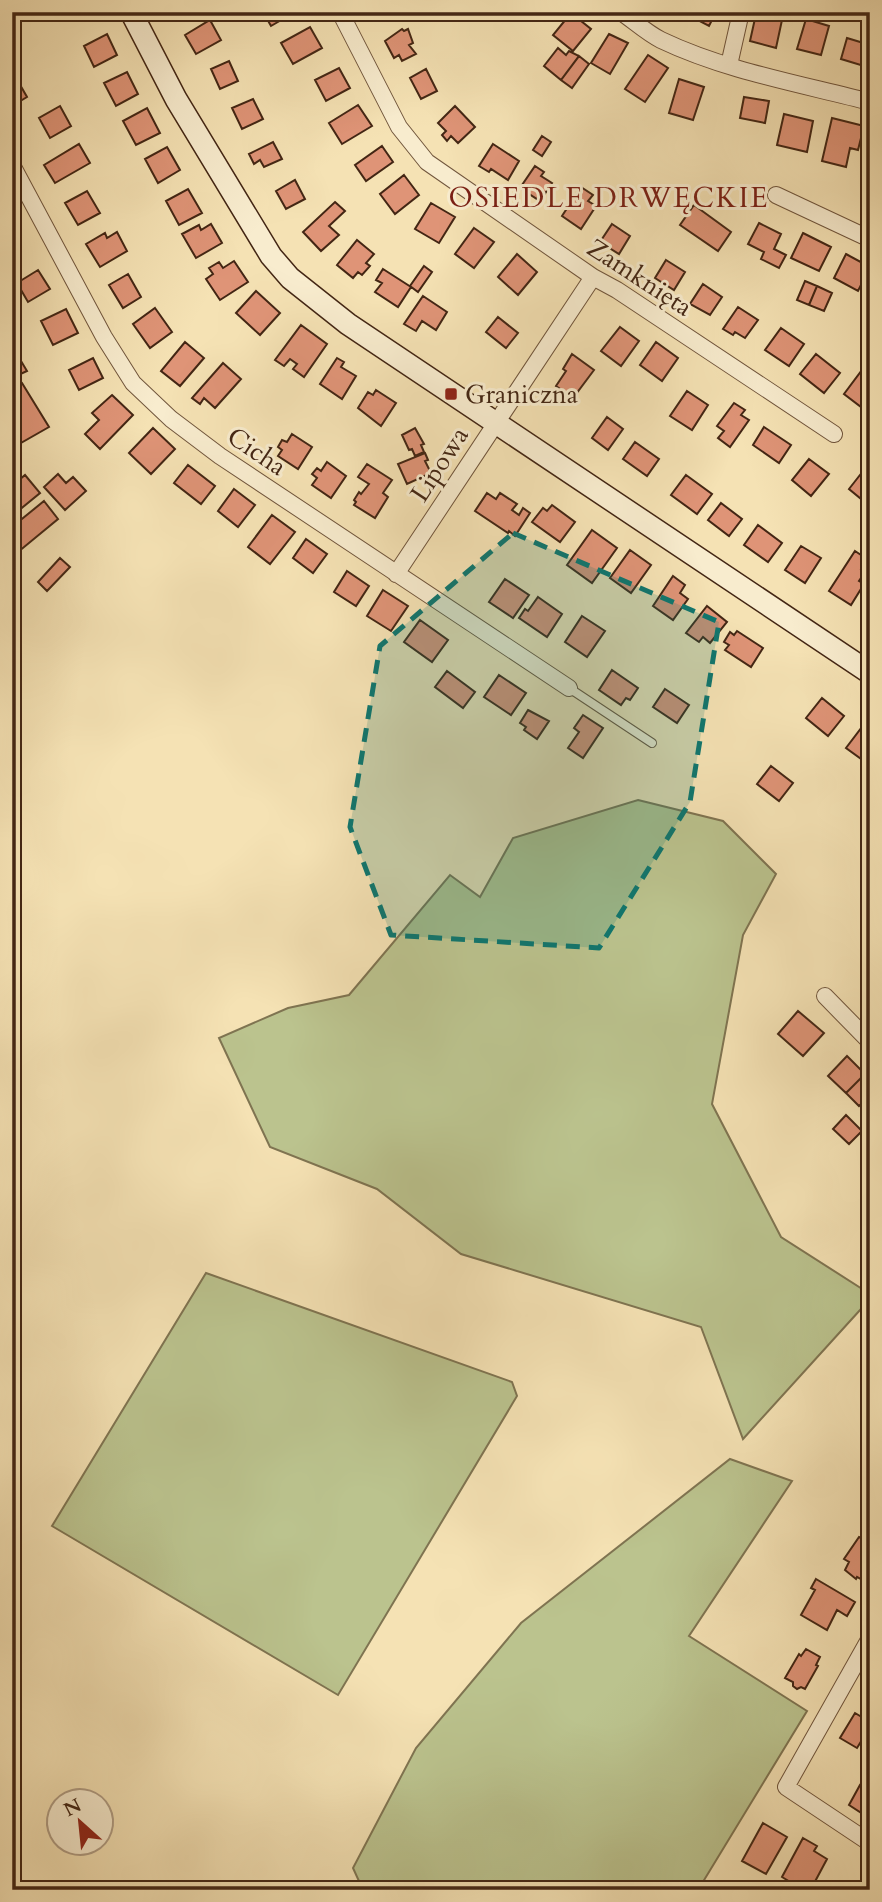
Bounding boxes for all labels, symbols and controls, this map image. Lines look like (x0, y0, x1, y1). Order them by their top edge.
district label: OSIEDLE DRWĘCKIE (449, 179, 770, 217)
street label: Zamknięta (580, 230, 699, 325)
place label: Graniczna (465, 377, 578, 412)
marker: Graniczna (443, 386, 459, 402)
street label: Cicha (220, 419, 293, 484)
street label: Lipowa (402, 420, 477, 509)
north arrow (46, 1786, 116, 1856)
text: N (59, 1792, 86, 1823)

